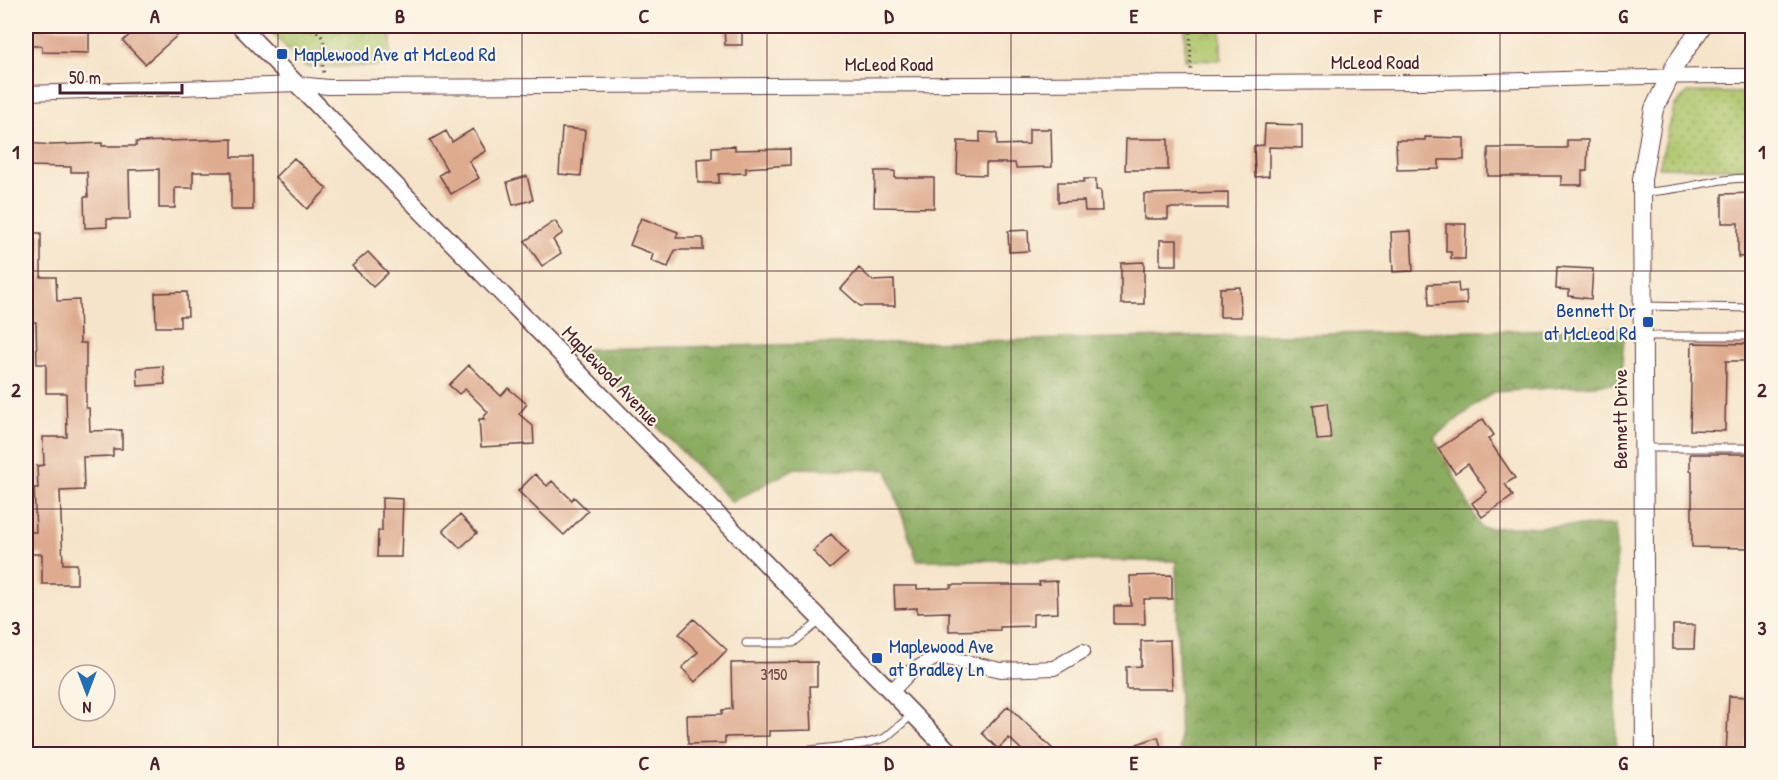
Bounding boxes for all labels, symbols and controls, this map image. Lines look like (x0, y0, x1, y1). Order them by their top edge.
text: A (150, 2, 160, 29)
text: B (395, 2, 405, 29)
text: C (639, 2, 650, 29)
text: D (884, 2, 894, 29)
text: E (1130, 2, 1139, 29)
text: F (1373, 2, 1383, 29)
text: G (1618, 2, 1628, 29)
place label: Maplewood Ave at McLeod Rd (294, 40, 496, 67)
marker: Maplewood Ave at McLeod Rd (275, 47, 289, 61)
street label: McLeod Road (1331, 48, 1419, 75)
street label: McLeod Road (845, 50, 933, 77)
scale bar (60, 57, 182, 95)
text: 50 m (69, 65, 101, 90)
text: 1 (12, 138, 20, 165)
text: 1 (1758, 138, 1766, 165)
place label: Bennett Dr at McLeod Rd (1544, 296, 1636, 346)
marker: Bennett Dr at McLeod Rd (1641, 315, 1655, 329)
street label: Maplewood Avenue (556, 319, 666, 432)
street label: Bennett Drive (1606, 369, 1633, 469)
text: 2 (11, 376, 21, 403)
text: 2 (1757, 376, 1767, 403)
text: 3 (12, 614, 21, 641)
text: 3 (1758, 614, 1767, 641)
place label: Maplewood Ave at Bradley Ln (889, 632, 994, 682)
marker: Maplewood Ave at Bradley Ln (870, 651, 884, 665)
north arrow (57, 663, 117, 723)
house number: 3150 (761, 663, 787, 685)
text: N (82, 697, 91, 719)
text: A (150, 749, 160, 776)
text: B (395, 749, 405, 776)
text: C (639, 749, 650, 776)
text: D (884, 749, 894, 776)
text: E (1130, 749, 1139, 776)
text: F (1373, 749, 1383, 776)
text: G (1618, 749, 1628, 776)

